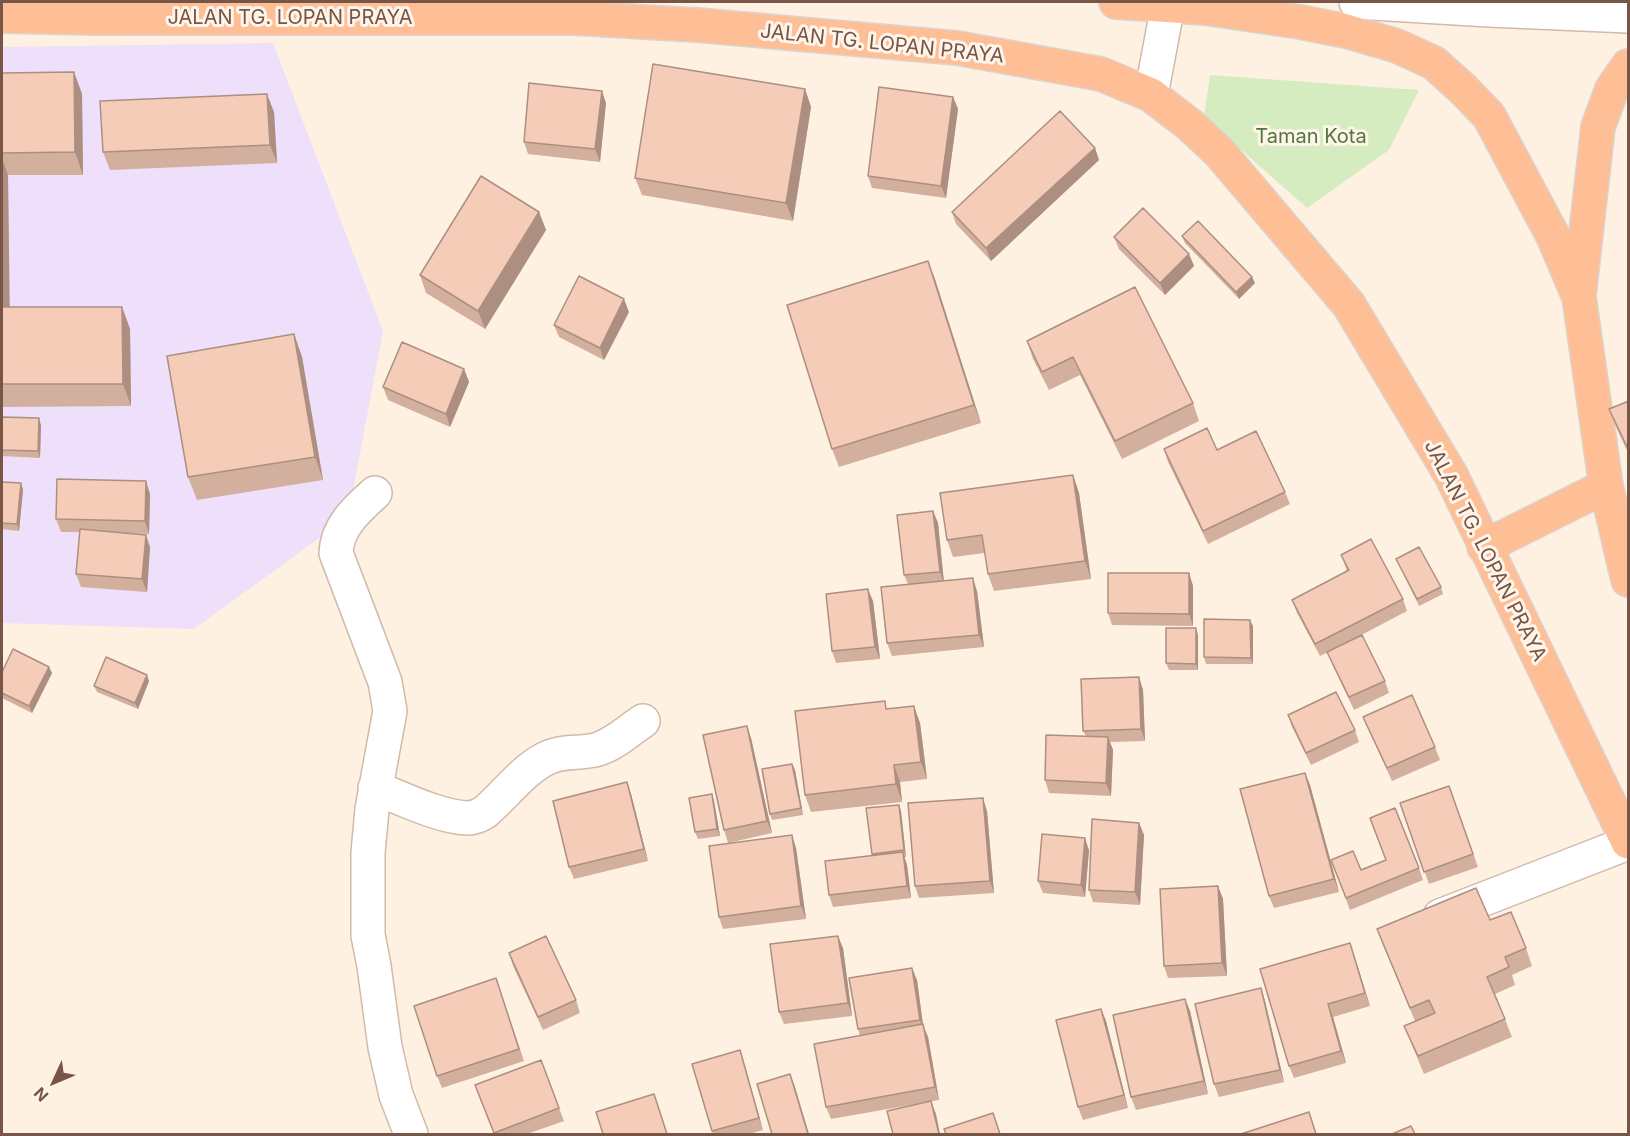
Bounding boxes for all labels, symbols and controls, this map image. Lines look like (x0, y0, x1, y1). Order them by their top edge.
street label: JALAN TG. LOPAN PRAYA (168, 6, 412, 30)
street label: JALAN TG. LOPAN PRAYA (759, 19, 1005, 69)
park label: Taman Kota (1255, 125, 1367, 149)
street label: JALAN TG. LOPAN PRAYA (1419, 436, 1551, 666)
north arrow (24, 1052, 84, 1112)
text: N (30, 1083, 52, 1106)

